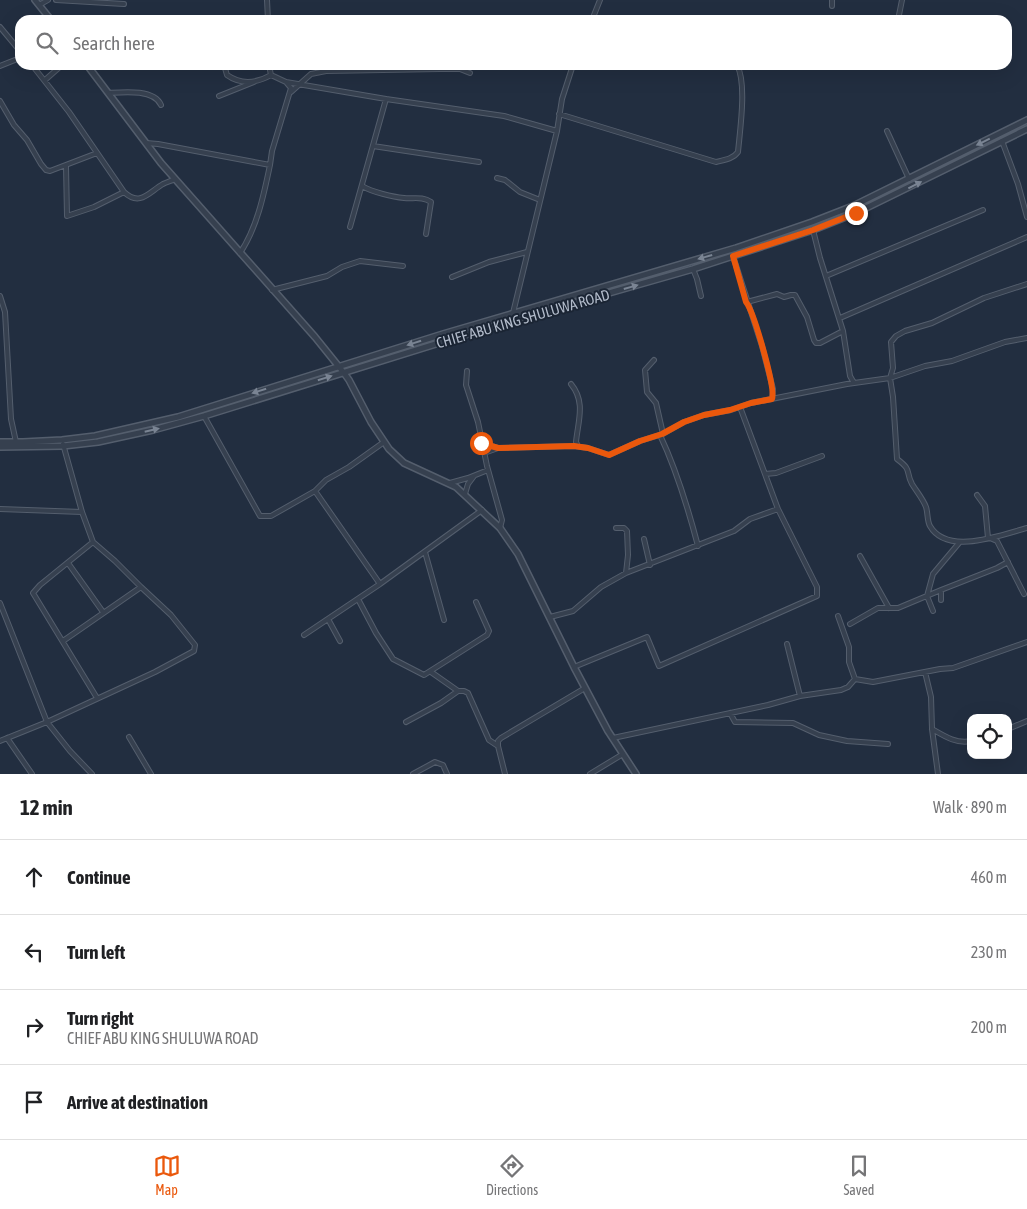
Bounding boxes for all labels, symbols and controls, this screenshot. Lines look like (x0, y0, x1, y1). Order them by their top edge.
search box (15, 15, 1012, 70)
icon: search (33, 29, 61, 57)
text: Search here (73, 32, 155, 54)
one-way arrow (976, 138, 990, 146)
one-way arrow (908, 181, 923, 189)
route end (845, 202, 868, 225)
one-way arrow (697, 254, 712, 262)
one-way arrow (624, 282, 639, 290)
street label: CHIEF ABU KING SHULUWA ROAD (434, 286, 612, 351)
one-way arrow (407, 339, 422, 347)
one-way arrow (317, 374, 332, 382)
one-way arrow (252, 388, 267, 396)
one-way arrow (145, 426, 160, 434)
route start (470, 432, 493, 455)
map controls (967, 714, 1012, 759)
button: locate (967, 714, 1012, 759)
text: 12 min (20, 795, 73, 819)
text: Walk · 890 m (933, 798, 1007, 816)
icon: ahead (20, 863, 48, 891)
text: Continue (67, 866, 131, 888)
text: 460 m (971, 868, 1007, 886)
icon: left (20, 938, 48, 966)
text: Turn left (67, 941, 125, 963)
text: 230 m (971, 943, 1007, 961)
text: Turn right (67, 1007, 134, 1029)
icon: right (20, 1013, 48, 1041)
text: 200 m (971, 1018, 1007, 1036)
text: CHIEF ABU KING SHULUWA ROAD (67, 1029, 259, 1047)
icon: arrive (20, 1088, 48, 1116)
text: Arrive at destination (67, 1091, 208, 1113)
tab: Map (153, 1152, 181, 1198)
tab: Directions (486, 1152, 538, 1198)
tab: Saved (843, 1152, 874, 1198)

